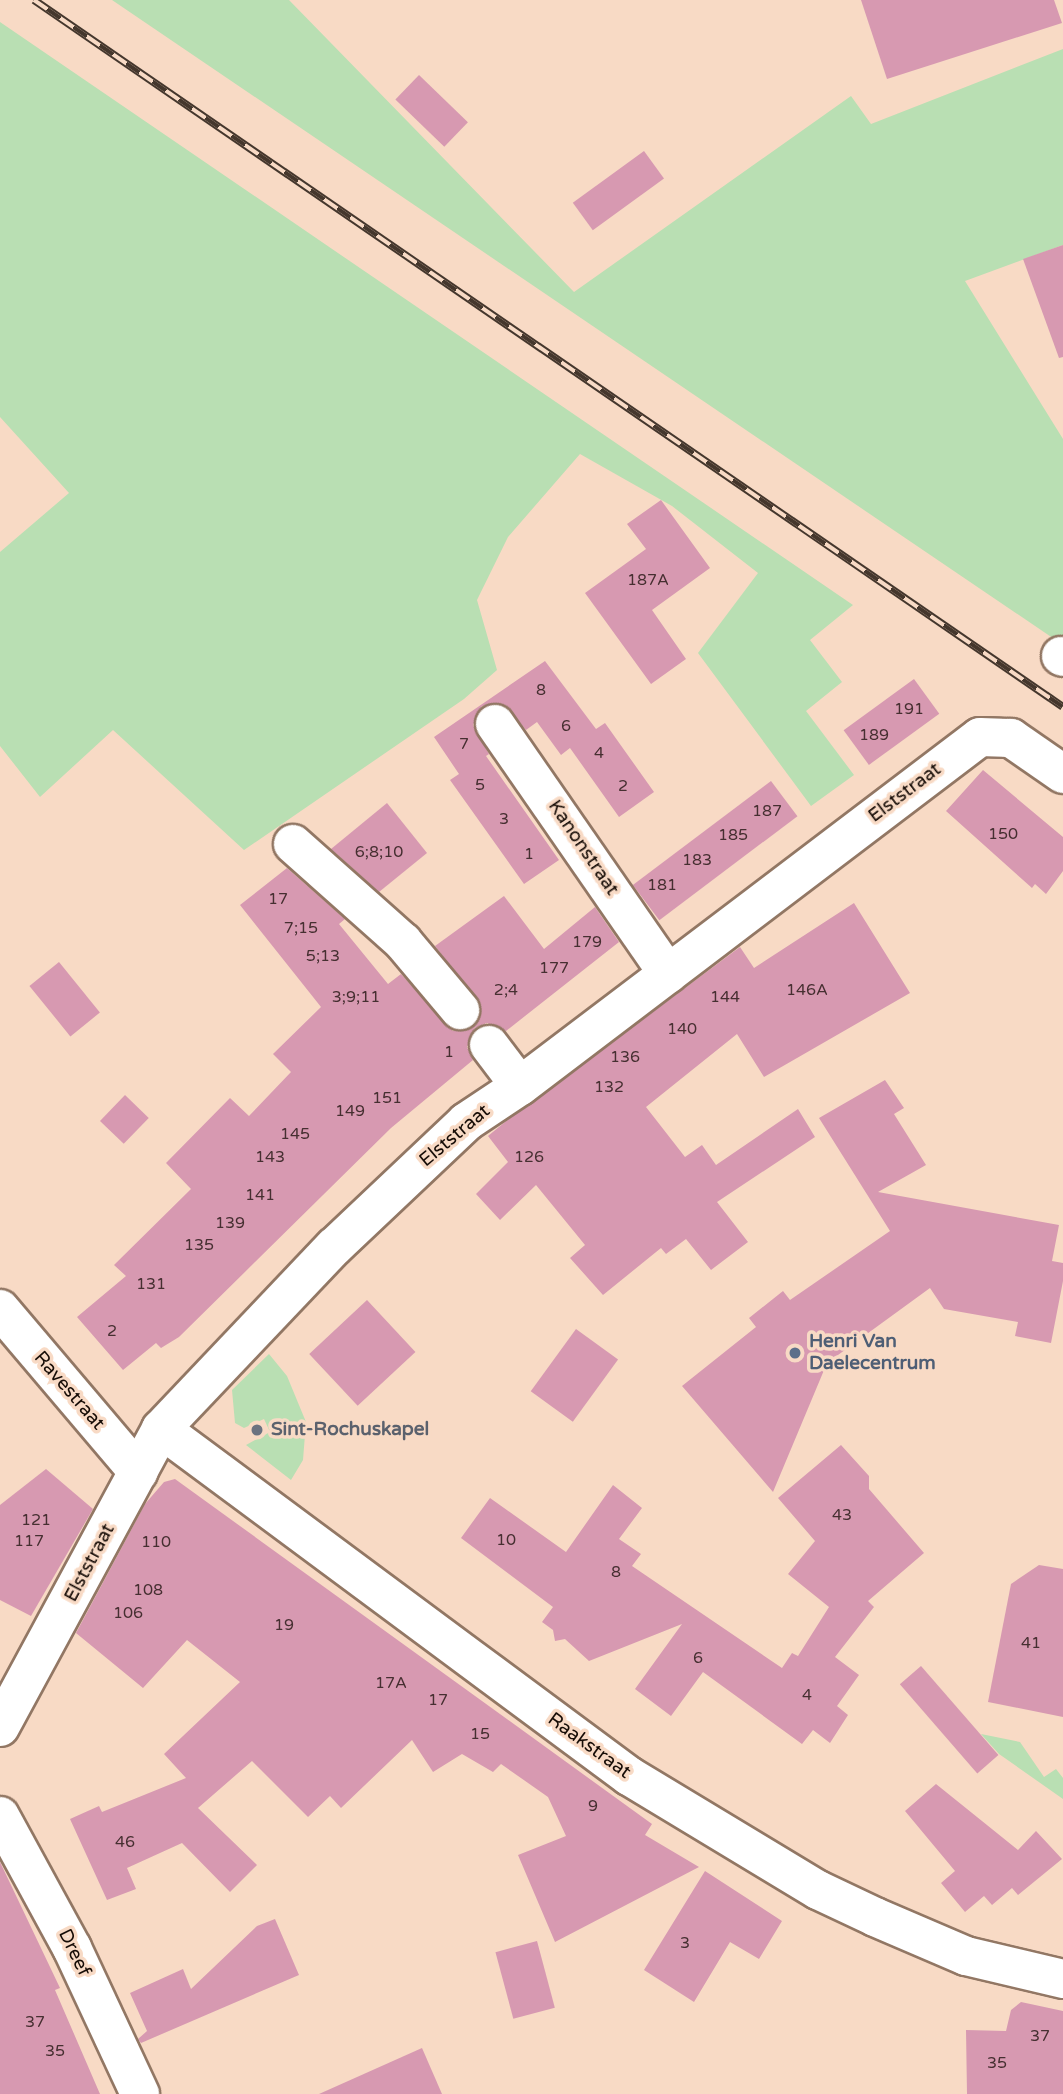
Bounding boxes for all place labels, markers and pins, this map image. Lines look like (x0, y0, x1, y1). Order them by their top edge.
place label: Henri Van Daelecentrum (809, 1331, 936, 1375)
marker: Henri Van Daelecentrum (787, 1345, 803, 1361)
place label: Sint-Rochuskapel (271, 1419, 429, 1441)
marker: Sint-Rochuskapel (249, 1422, 265, 1438)

